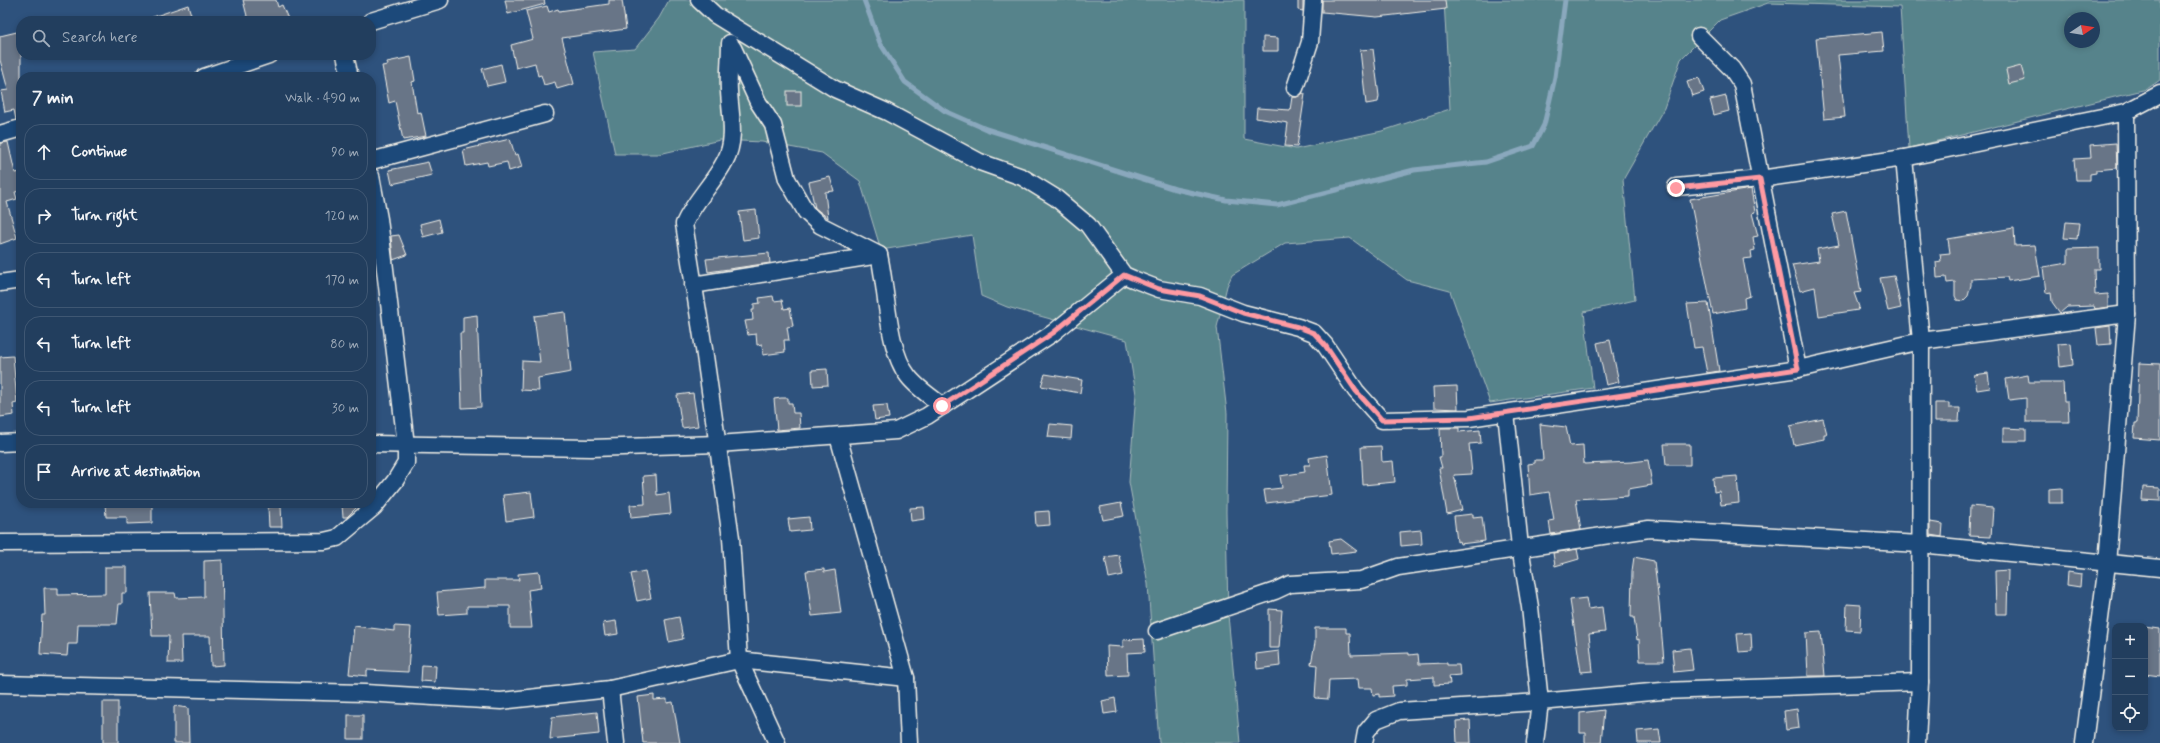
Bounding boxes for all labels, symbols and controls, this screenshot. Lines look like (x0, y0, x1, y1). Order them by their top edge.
north arrow (2064, 12, 2100, 48)
search box (16, 16, 376, 60)
icon: search (30, 27, 52, 49)
text: Search here (62, 28, 138, 48)
text: 7 min (32, 87, 74, 109)
text: Walk · 490 m (285, 90, 360, 107)
icon: ahead (33, 141, 55, 163)
text: Continue (71, 142, 127, 162)
text: 90 m (331, 144, 359, 161)
route end (1667, 179, 1685, 197)
icon: right (33, 205, 55, 227)
text: Turn right (71, 206, 138, 226)
text: 120 m (325, 208, 359, 225)
icon: left (33, 269, 55, 291)
text: Turn left (71, 270, 131, 290)
text: 170 m (325, 272, 359, 289)
icon: left (33, 333, 55, 355)
text: Turn left (71, 334, 131, 354)
text: 80 m (330, 336, 359, 353)
icon: left (33, 397, 55, 419)
route start (933, 397, 951, 415)
text: Turn left (71, 398, 131, 418)
text: 30 m (332, 400, 359, 417)
icon: arrive (33, 461, 55, 483)
text: Arrive at destination (71, 462, 200, 482)
map controls (2112, 623, 2148, 731)
button: + (2112, 623, 2148, 659)
button: − (2112, 659, 2148, 695)
button: locate (2112, 695, 2148, 731)

